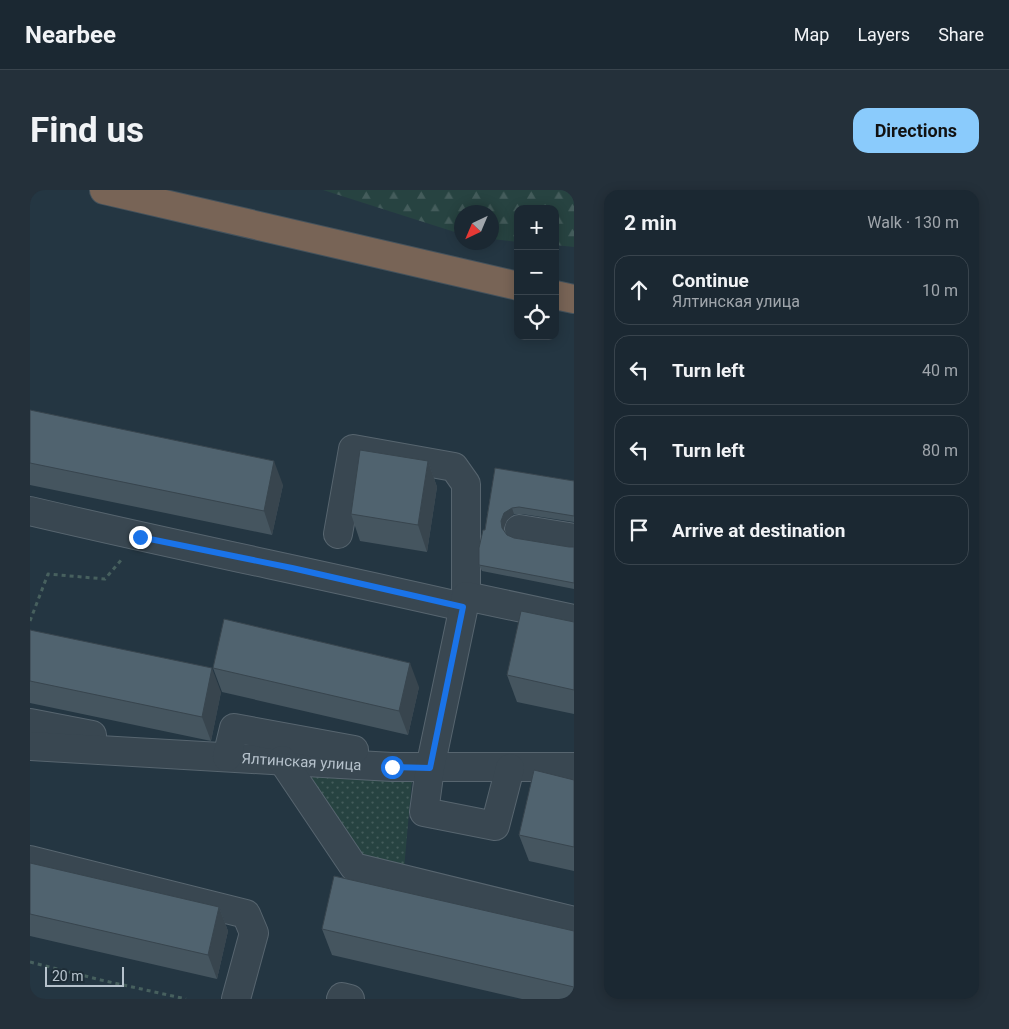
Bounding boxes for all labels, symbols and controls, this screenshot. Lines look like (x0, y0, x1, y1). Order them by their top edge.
text: Nearbee (25, 21, 116, 49)
text: Map (794, 24, 829, 45)
text: Layers (857, 24, 910, 45)
text: Share (938, 24, 984, 45)
button: Directions (853, 108, 979, 153)
text: Find us (30, 110, 144, 151)
north arrow (454, 205, 499, 250)
map controls (514, 205, 559, 340)
button: + (514, 205, 559, 250)
text: 2 min (624, 211, 677, 235)
text: Walk · 130 m (867, 213, 959, 232)
button: − (514, 250, 559, 295)
text: Continue (672, 269, 749, 292)
icon: ahead (625, 276, 653, 304)
text: 10 m (922, 281, 958, 300)
text: Ялтинская улица (672, 292, 800, 311)
button: locate (514, 295, 559, 340)
icon: left (625, 356, 653, 384)
text: Turn left (672, 359, 745, 382)
text: 40 m (922, 361, 958, 380)
icon: left (625, 436, 653, 464)
text: Turn left (672, 439, 745, 462)
text: 80 m (922, 441, 958, 460)
icon: arrive (625, 516, 653, 544)
text: Arrive at destination (672, 519, 845, 542)
route end (129, 526, 152, 549)
street label: Ялтинская улица (241, 749, 362, 774)
route start (381, 756, 404, 779)
scale bar (45, 964, 124, 987)
text: 20 m (52, 968, 84, 984)

